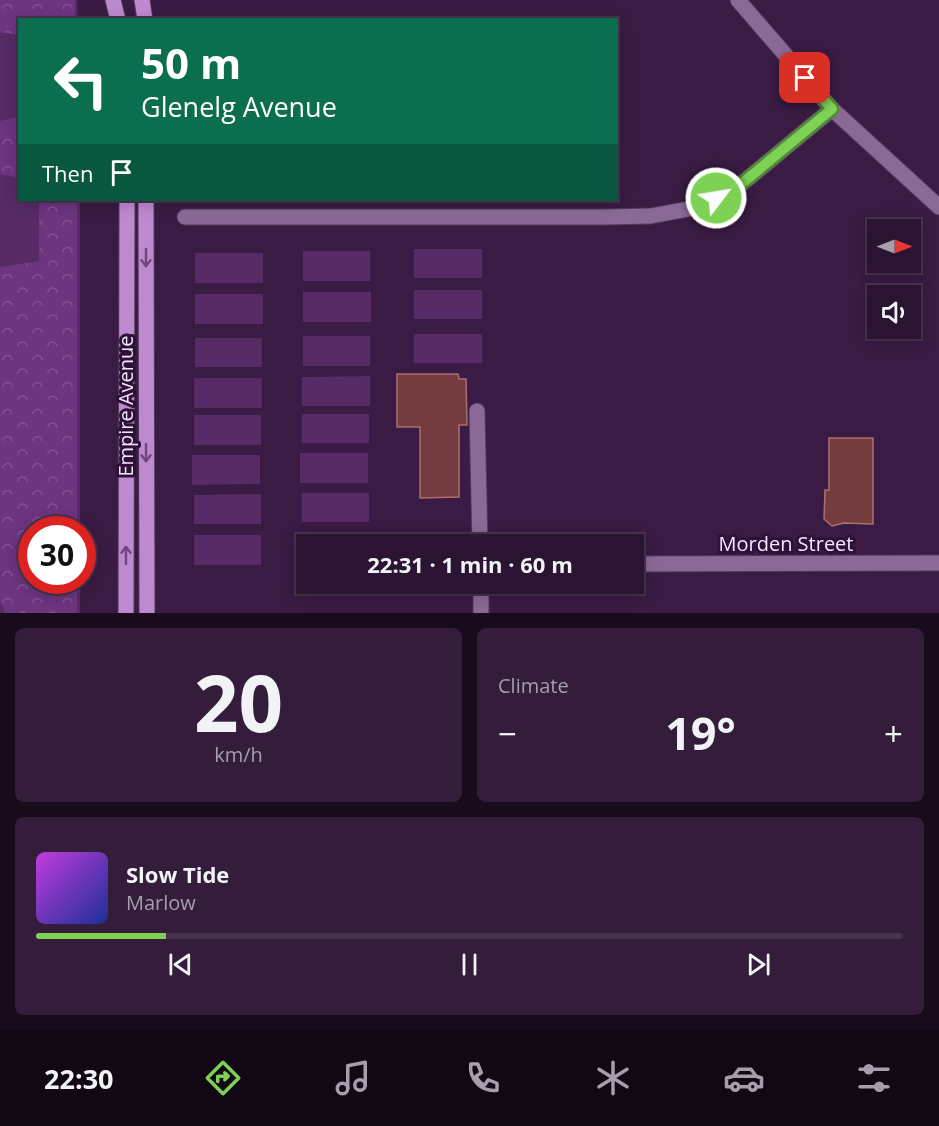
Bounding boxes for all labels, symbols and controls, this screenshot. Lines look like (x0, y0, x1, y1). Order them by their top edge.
text: 50 m (141, 34, 241, 91)
icon: left (42, 42, 120, 120)
pin (779, 52, 830, 103)
icon: arrive (788, 61, 821, 94)
text: Glenelg Avenue (141, 88, 337, 125)
icon: arrive (105, 156, 138, 189)
text: Then (42, 158, 93, 188)
position arrow (684, 166, 748, 230)
north arrow (867, 219, 921, 273)
map controls (867, 219, 921, 339)
one-way arrow (140, 247, 152, 267)
button: sound (867, 285, 921, 339)
street label: Empire Avenue (112, 335, 139, 477)
one-way arrow (140, 442, 152, 462)
speed limit sign: 30 (18, 516, 96, 594)
street label: Morden Street (719, 530, 853, 557)
one-way arrow (120, 545, 132, 565)
text: 22:31 · 1 min · 60 m (367, 549, 573, 579)
text: 20 (194, 649, 283, 755)
text: Climate (498, 672, 569, 699)
text: 19° (665, 702, 736, 763)
text: − (498, 711, 517, 756)
text: + (884, 711, 903, 756)
text: km/h (214, 741, 263, 768)
text: Slow Tide (126, 859, 229, 889)
text: Marlow (126, 889, 196, 916)
icon: previous (164, 948, 197, 981)
icon: pause (453, 948, 486, 981)
icon: next (742, 948, 775, 981)
icon: directions (202, 1057, 244, 1099)
icon: music (332, 1057, 374, 1099)
icon: phone (462, 1057, 504, 1099)
icon: climate (592, 1057, 634, 1099)
icon: car (723, 1057, 765, 1099)
icon: filters (853, 1057, 895, 1099)
text: 22:30 (44, 1060, 114, 1097)

